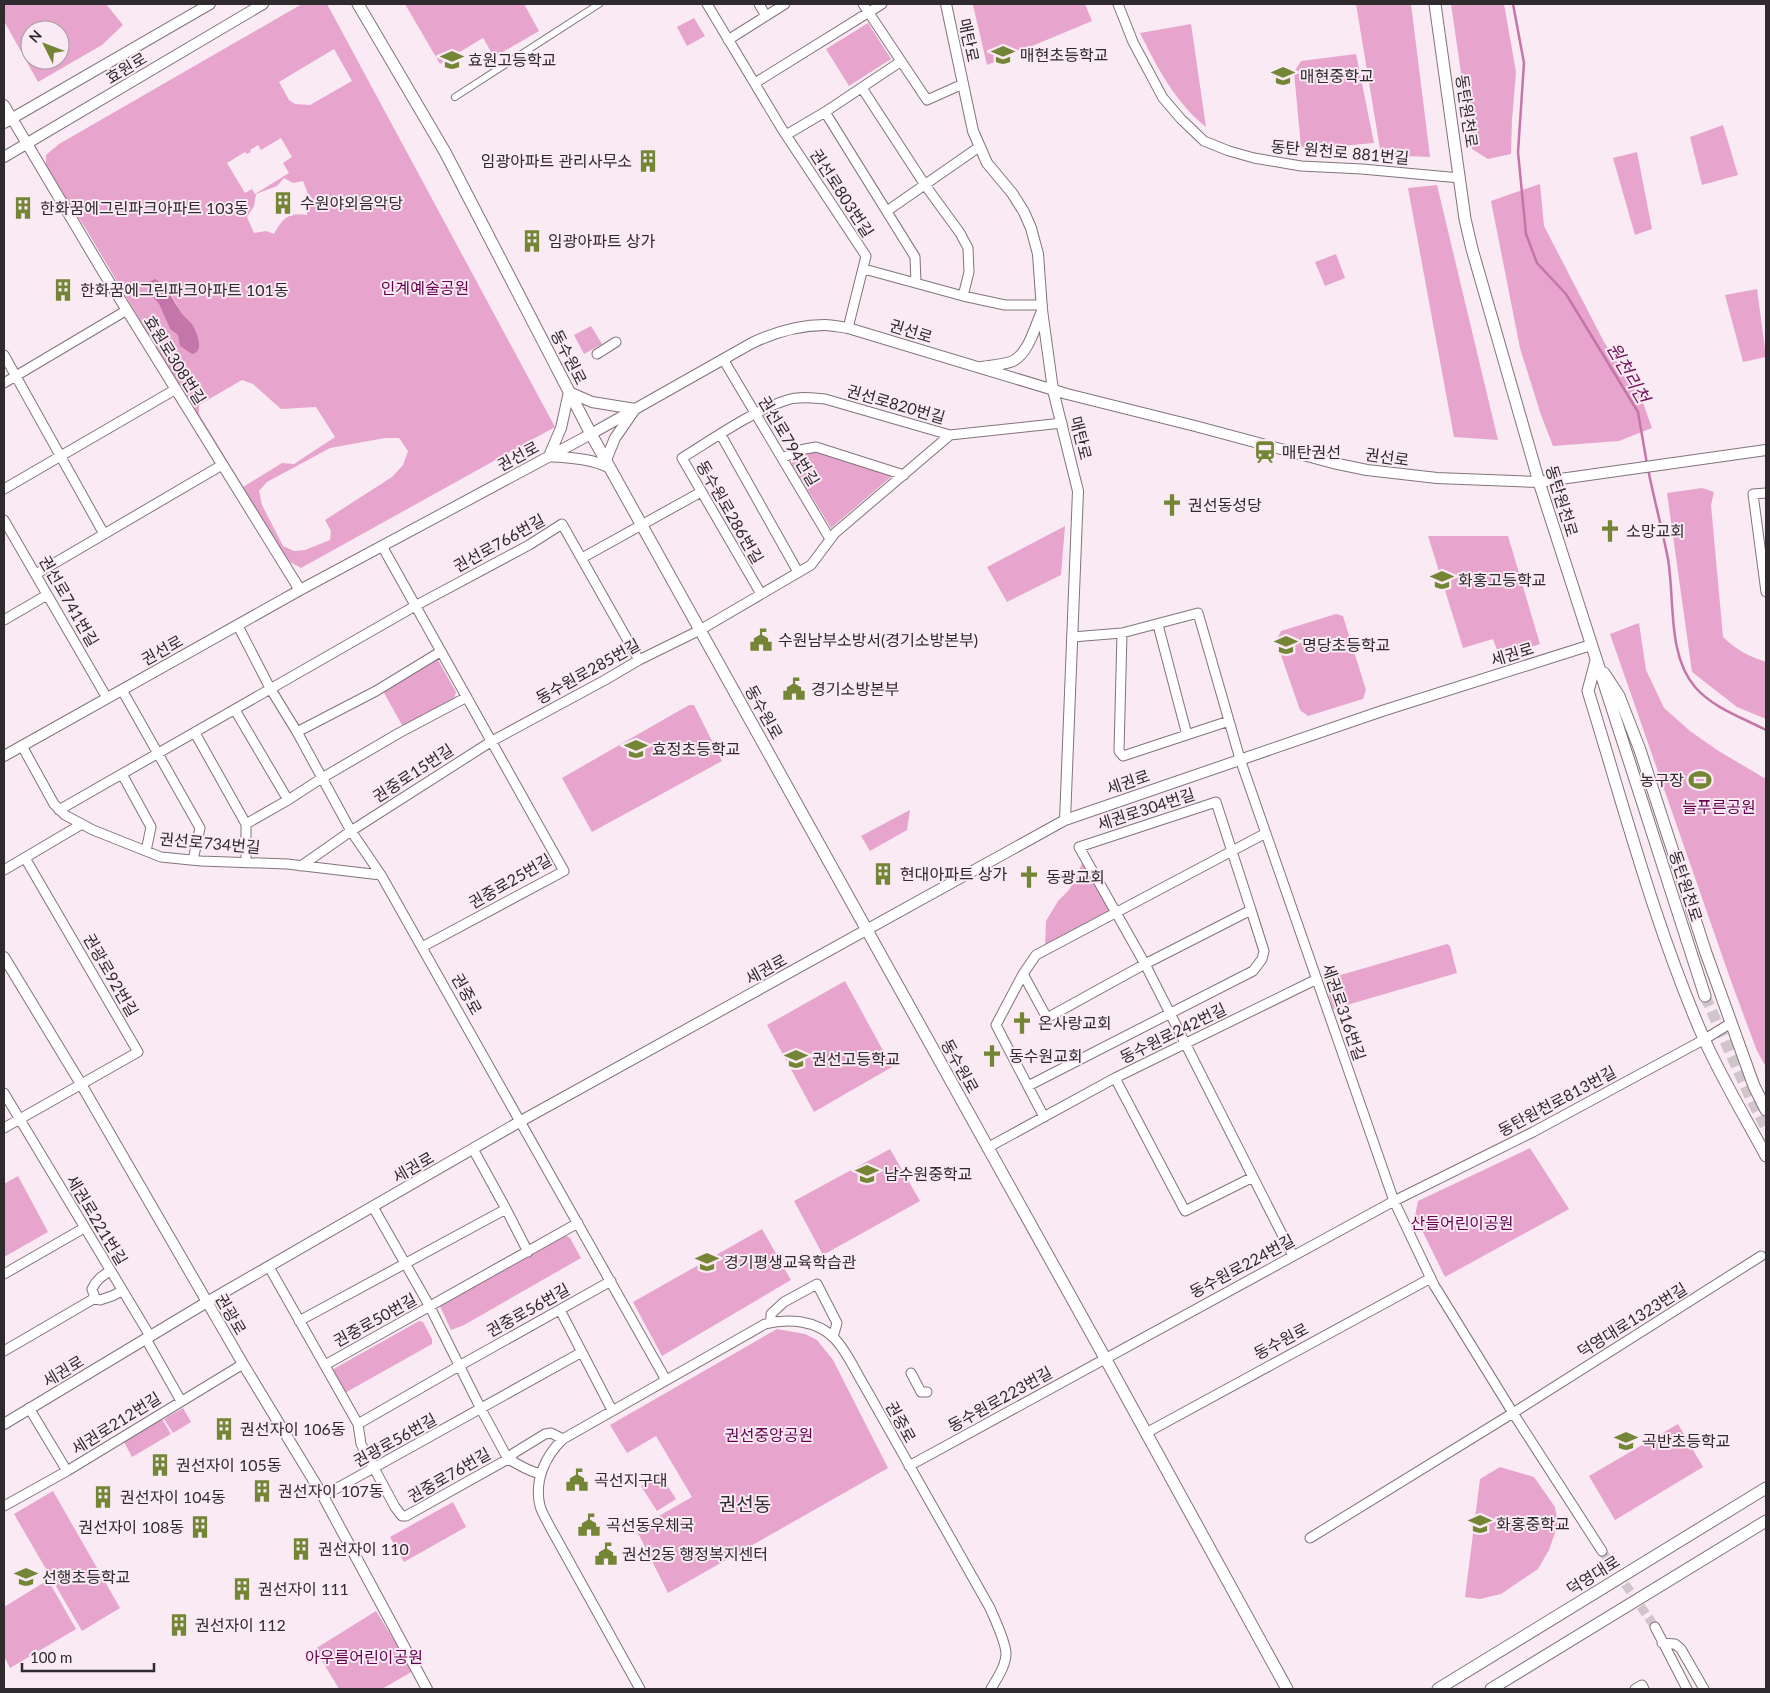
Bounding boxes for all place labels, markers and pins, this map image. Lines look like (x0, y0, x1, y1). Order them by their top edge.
school or university icon: 매현초등학교 (990, 42, 1016, 68)
place label: 매현초등학교 (1020, 45, 1108, 64)
school or university icon: 효원고등학교 (439, 47, 465, 73)
place label: 효원고등학교 (468, 50, 556, 69)
school or university icon: 매현중학교 (1270, 63, 1296, 89)
place label: 매현중학교 (1300, 66, 1374, 85)
building icon: 임광아파트 관리사무소 (635, 148, 661, 174)
place label: 임광아파트 관리사무소 (481, 151, 632, 170)
building icon: 수원야외음악당 (270, 190, 296, 216)
place label: 수원야외음악당 (300, 193, 403, 212)
building icon: 한화꿈에그린파크아파트 103동 (10, 195, 36, 221)
place label: 한화꿈에그린파크아파트 103동 (40, 198, 249, 217)
building icon: 임광아파트 상가 (519, 228, 545, 254)
place label: 임광아파트 상가 (548, 231, 655, 250)
building icon: 한화꿈에그린파크아파트 101동 (50, 277, 76, 303)
place label: 한화꿈에그린파크아파트 101동 (80, 280, 289, 299)
station icon: 매탄권선 (1252, 439, 1278, 465)
place label: 매탄권선 (1282, 442, 1341, 461)
church icon: 권선동성당 (1159, 492, 1185, 518)
place label: 권선동성당 (1188, 495, 1262, 514)
church icon: 소망교회 (1597, 518, 1623, 544)
place label: 소망교회 (1626, 521, 1685, 540)
school or university icon: 화홍고등학교 (1429, 567, 1455, 593)
place label: 화홍고등학교 (1458, 570, 1546, 589)
public building icon: 수원남부소방서(경기소방본부) (748, 627, 774, 653)
place label: 수원남부소방서(경기소방본부) (778, 630, 978, 649)
school or university icon: 명당초등학교 (1273, 632, 1299, 658)
place label: 명당초등학교 (1302, 635, 1390, 654)
public building icon: 경기소방본부 (781, 676, 807, 702)
place label: 경기소방본부 (811, 679, 900, 698)
school or university icon: 효정초등학교 (623, 736, 649, 762)
place label: 효정초등학교 (652, 739, 740, 758)
sports icon: 농구장 (1687, 767, 1713, 793)
place label: 농구장 (1640, 770, 1684, 789)
building icon: 현대아파트 상가 (870, 861, 896, 887)
place label: 현대아파트 상가 (900, 864, 1007, 883)
church icon: 동광교회 (1016, 864, 1042, 890)
place label: 동광교회 (1046, 867, 1105, 886)
church icon: 온사랑교회 (1009, 1010, 1035, 1036)
place label: 온사랑교회 (1038, 1013, 1112, 1032)
church icon: 동수원교회 (979, 1043, 1005, 1069)
school or university icon: 권선고등학교 (783, 1046, 809, 1072)
place label: 동수원교회 (1009, 1046, 1083, 1065)
place label: 권선고등학교 (812, 1049, 900, 1068)
school or university icon: 남수원중학교 (854, 1161, 880, 1187)
place label: 남수원중학교 (884, 1164, 972, 1183)
school or university icon: 경기평생교육학습관 (694, 1249, 720, 1275)
place label: 경기평생교육학습관 (724, 1252, 857, 1271)
building icon: 권선자이 106동 (211, 1416, 237, 1442)
place label: 권선자이 106동 (240, 1419, 346, 1438)
school or university icon: 곡반초등학교 (1613, 1428, 1639, 1454)
place label: 곡반초등학교 (1642, 1431, 1730, 1450)
building icon: 권선자이 105동 (147, 1452, 173, 1478)
place label: 권선자이 105동 (176, 1455, 282, 1474)
public building icon: 곡선지구대 (564, 1467, 590, 1493)
place label: 곡선지구대 (594, 1470, 668, 1489)
building icon: 권선자이 107동 (249, 1478, 275, 1504)
place label: 권선자이 107동 (278, 1481, 384, 1500)
building icon: 권선자이 104동 (90, 1484, 116, 1510)
place label: 권선자이 104동 (120, 1487, 226, 1506)
school or university icon: 화홍중학교 (1467, 1511, 1493, 1537)
public building icon: 곡선동우체국 (576, 1512, 602, 1538)
building icon: 권선자이 108동 (187, 1514, 213, 1540)
place label: 화홍중학교 (1496, 1514, 1570, 1533)
place label: 곡선동우체국 (606, 1515, 694, 1534)
place label: 권선자이 108동 (78, 1517, 184, 1536)
building icon: 권선자이 110 (288, 1536, 314, 1562)
place label: 권선자이 110 (318, 1539, 409, 1558)
public building icon: 권선2동 행정복지센터 (593, 1541, 619, 1567)
place label: 권선2동 행정복지센터 (622, 1544, 768, 1563)
school or university icon: 선행초등학교 (13, 1564, 39, 1590)
place label: 선행초등학교 (42, 1567, 130, 1586)
building icon: 권선자이 111 (229, 1576, 255, 1602)
place label: 권선자이 111 (258, 1579, 349, 1598)
building icon: 권선자이 112 (166, 1612, 192, 1638)
place label: 권선자이 112 (195, 1615, 286, 1634)

